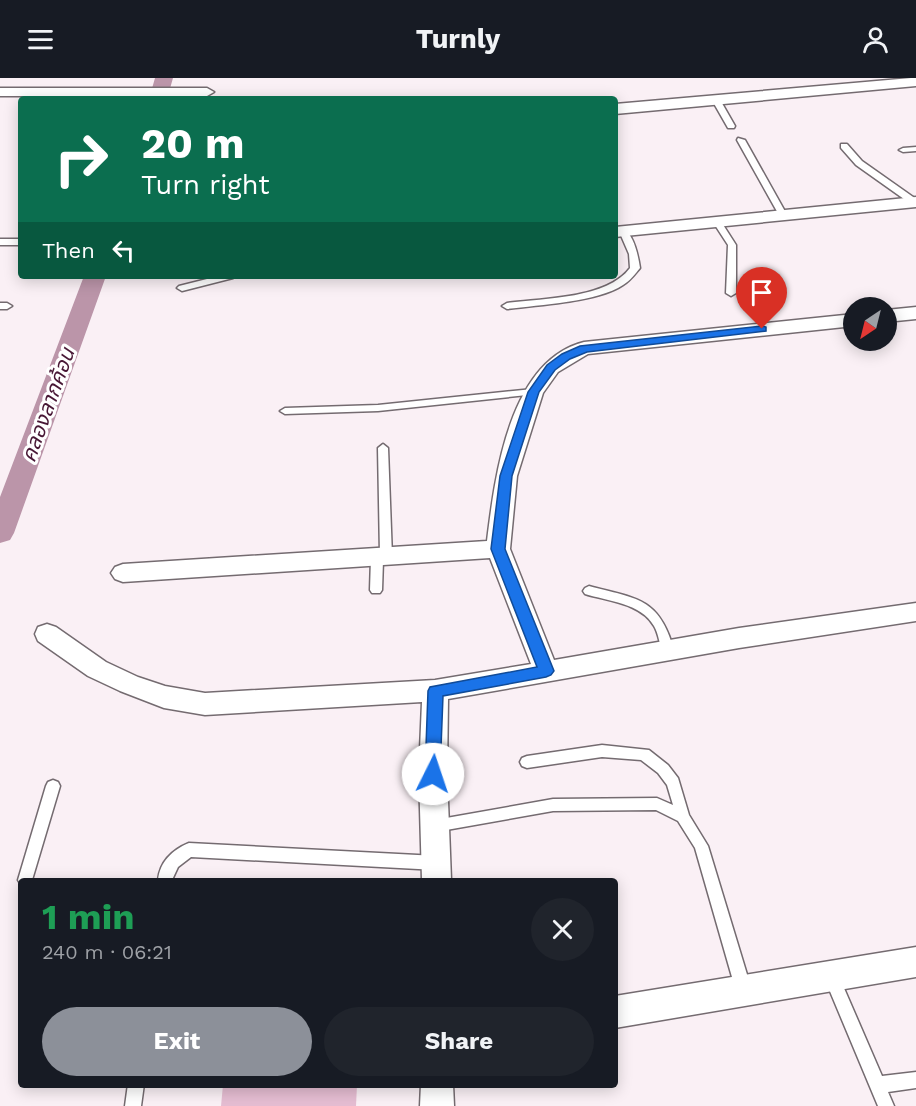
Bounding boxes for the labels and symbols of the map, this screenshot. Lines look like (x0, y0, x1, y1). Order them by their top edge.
pin (736, 267, 787, 329)
north arrow (843, 297, 897, 351)
water label: คลองลากค้อน (15, 344, 80, 465)
position arrow (401, 742, 465, 806)

